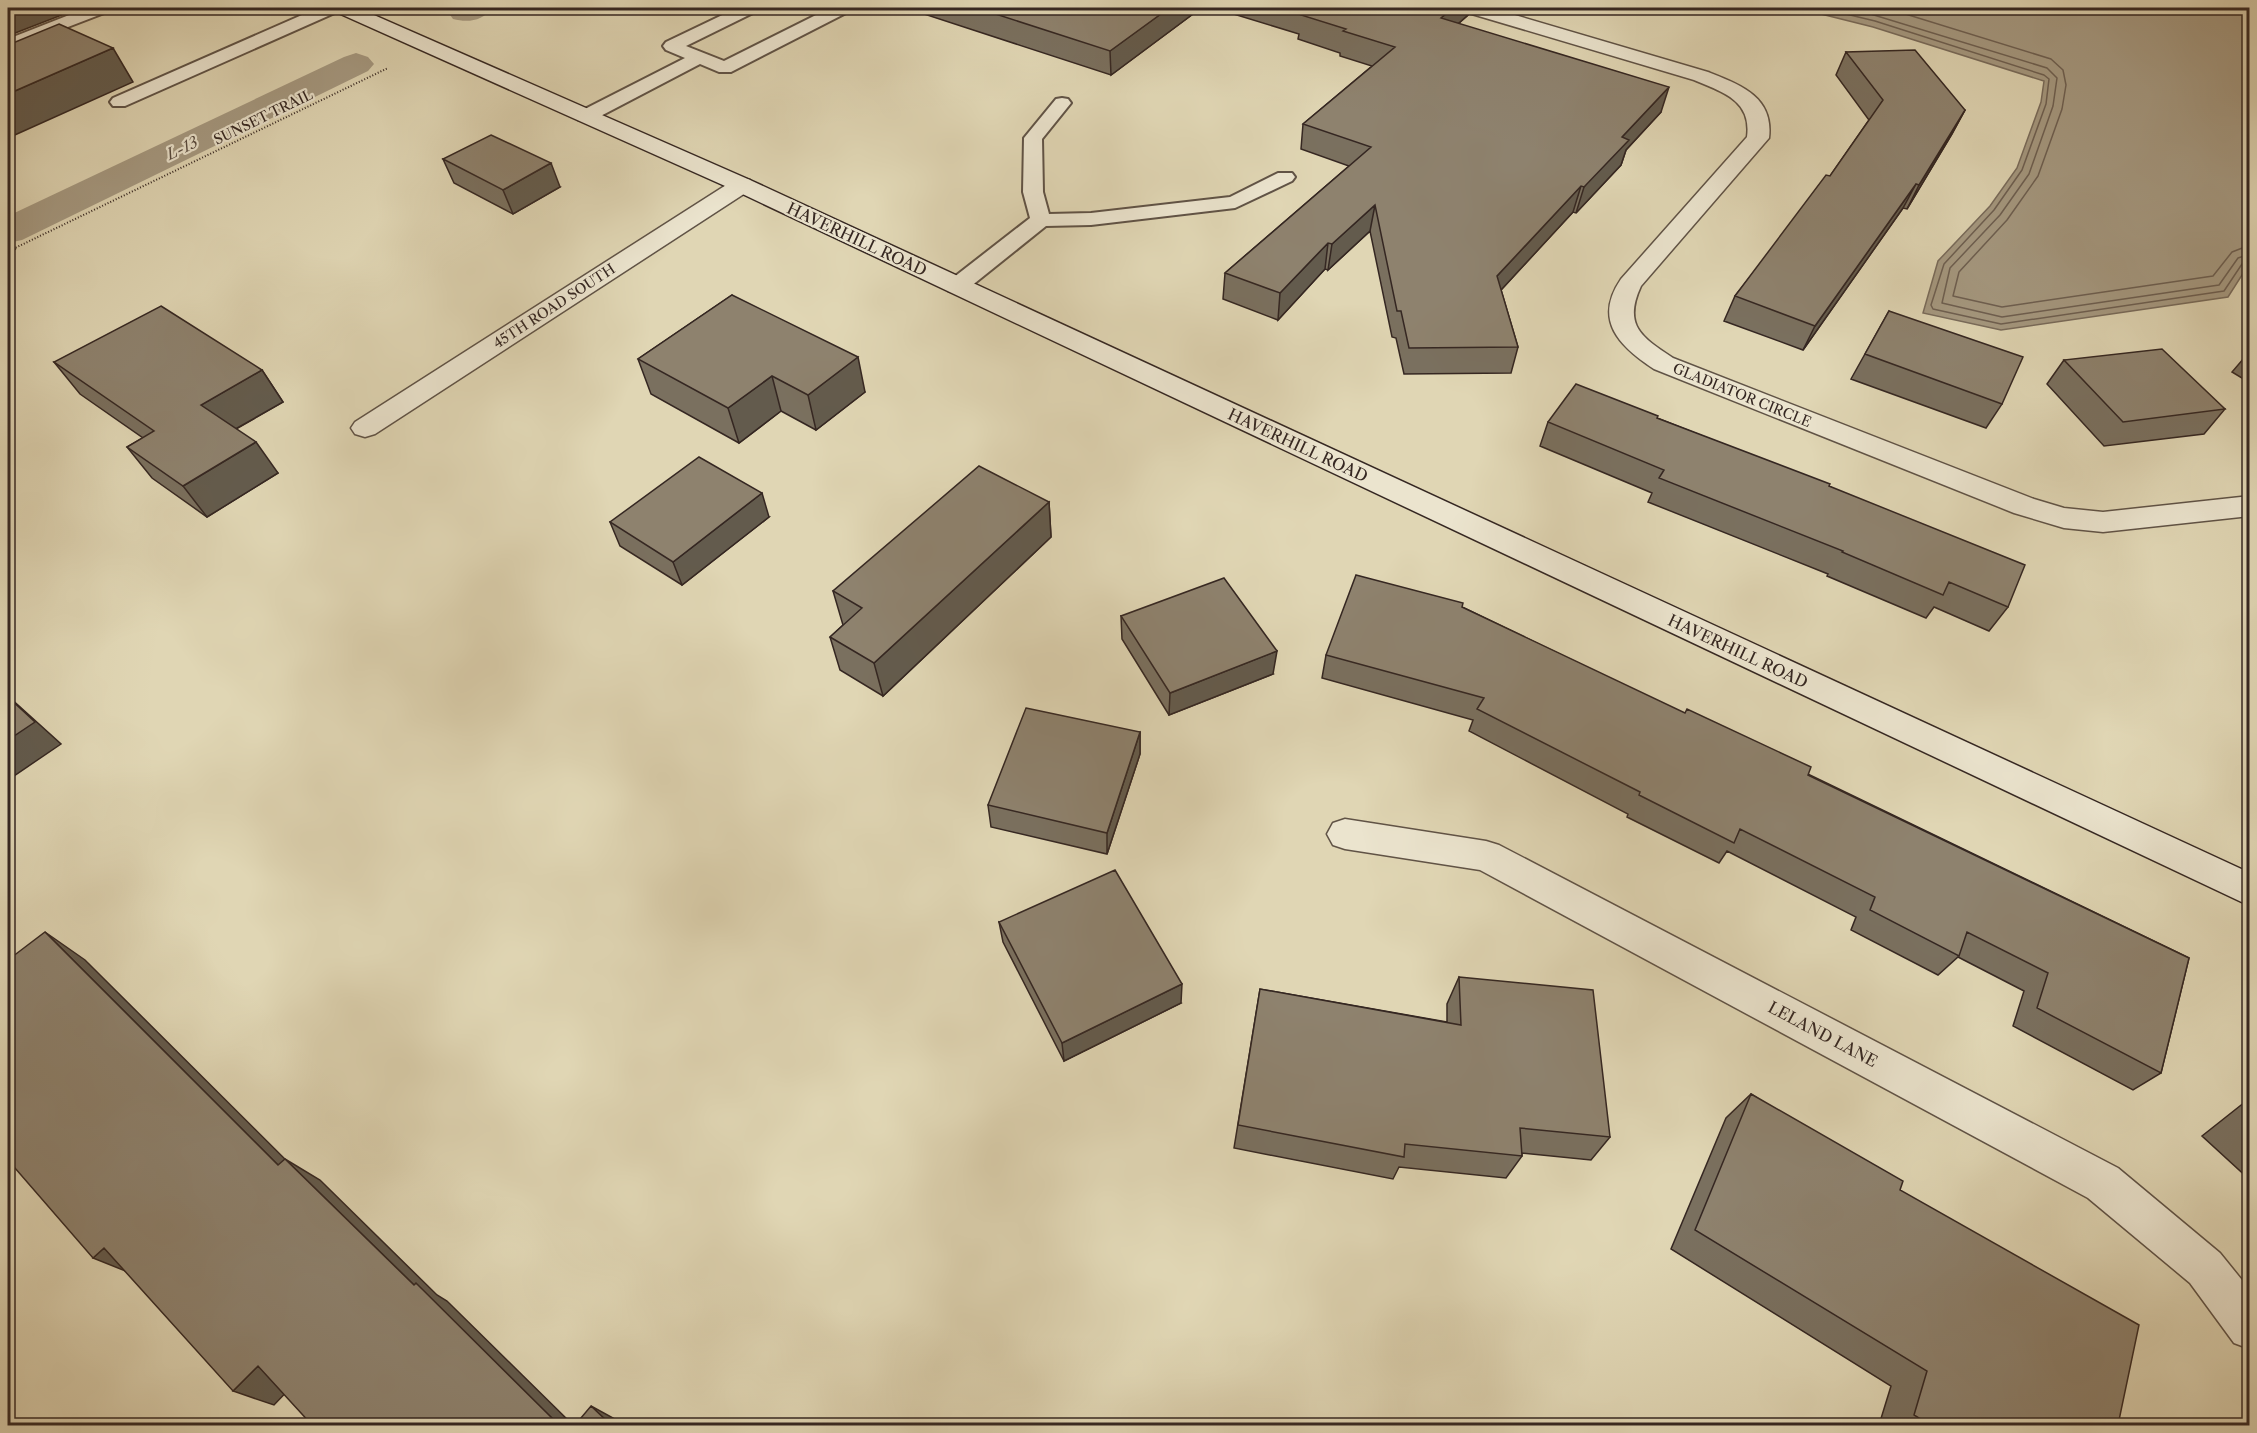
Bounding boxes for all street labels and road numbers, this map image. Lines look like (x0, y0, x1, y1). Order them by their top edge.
street label: SUNSET TRAIL (211, 85, 315, 149)
street label: HAVERHILL ROAD (784, 198, 930, 280)
street label: 45TH ROAD SOUTH (490, 260, 618, 352)
street label: GLADIATOR CIRCLE (1670, 359, 1814, 431)
street label: HAVERHILL ROAD (1225, 404, 1371, 486)
street label: HAVERHILL ROAD (1665, 610, 1811, 692)
street label: LELAND LANE (1765, 997, 1881, 1071)

